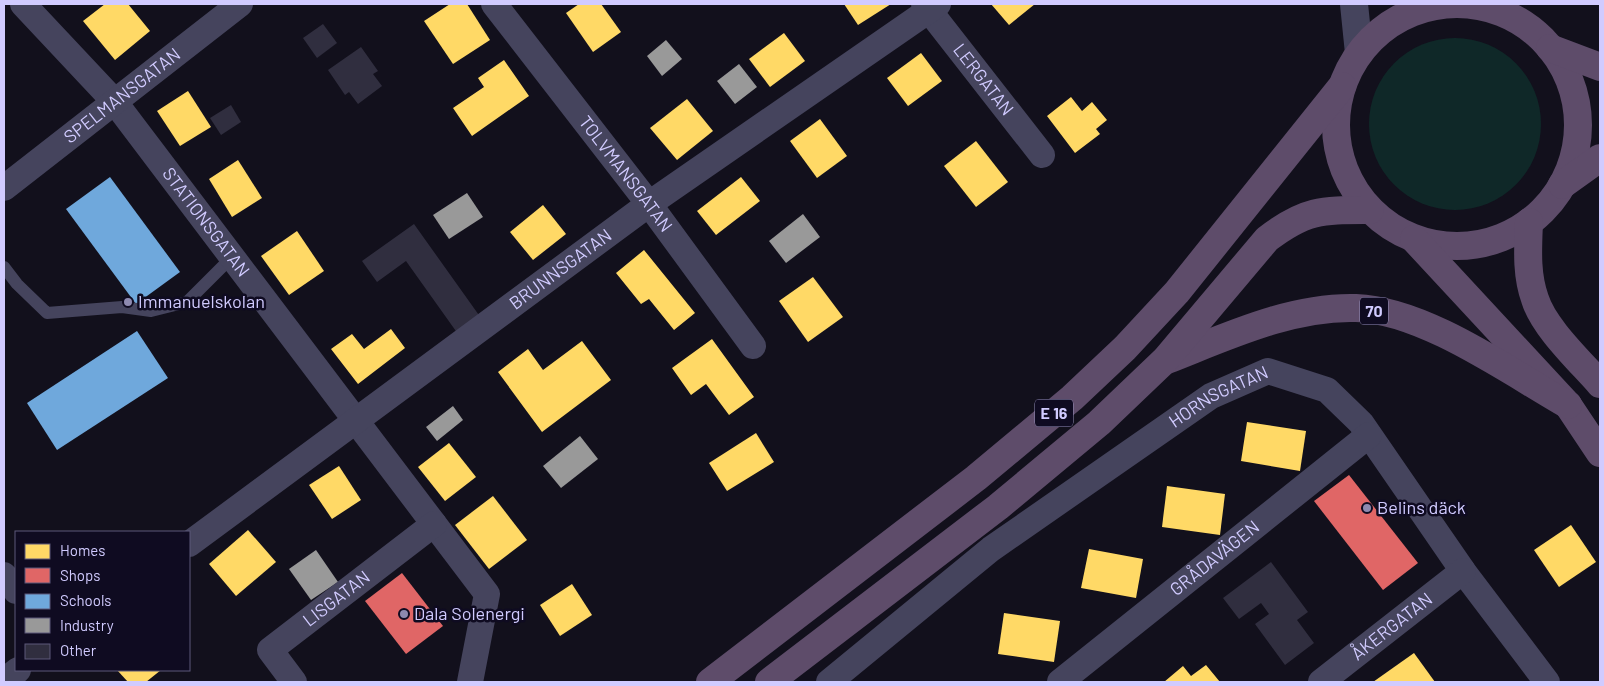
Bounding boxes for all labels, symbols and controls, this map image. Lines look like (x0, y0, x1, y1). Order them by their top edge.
street label: LERGATAN (949, 39, 1019, 119)
street label: SPELMANSGATAN (59, 43, 184, 147)
street label: TOLVMANSGATAN (575, 111, 678, 236)
street label: STATIONSGATAN (158, 163, 255, 281)
street label: BRUNNSGATAN (504, 224, 615, 314)
place label: Immanuelskolan (138, 290, 265, 312)
marker: Immanuelskolan (122, 296, 134, 308)
road number: 70 (1360, 298, 1388, 324)
street label: HORNSGATAN (1164, 360, 1271, 432)
road number: E 16 (1035, 399, 1073, 426)
place label: Belins däck (1377, 496, 1466, 518)
marker: Belins däck (1361, 502, 1373, 514)
street label: GRÅDAVÄGEN (1165, 515, 1263, 600)
legend (15, 531, 190, 671)
text: Homes (60, 541, 105, 559)
street label: LISGATAN (298, 565, 374, 631)
text: Shops (60, 566, 100, 584)
street label: ÅKERGATAN (1346, 587, 1436, 664)
text: Schools (60, 591, 112, 609)
place label: Dala Solenergi (414, 602, 525, 624)
marker: Dala Solenergi (398, 608, 410, 620)
text: Industry (60, 616, 114, 634)
text: Other (60, 641, 97, 659)

